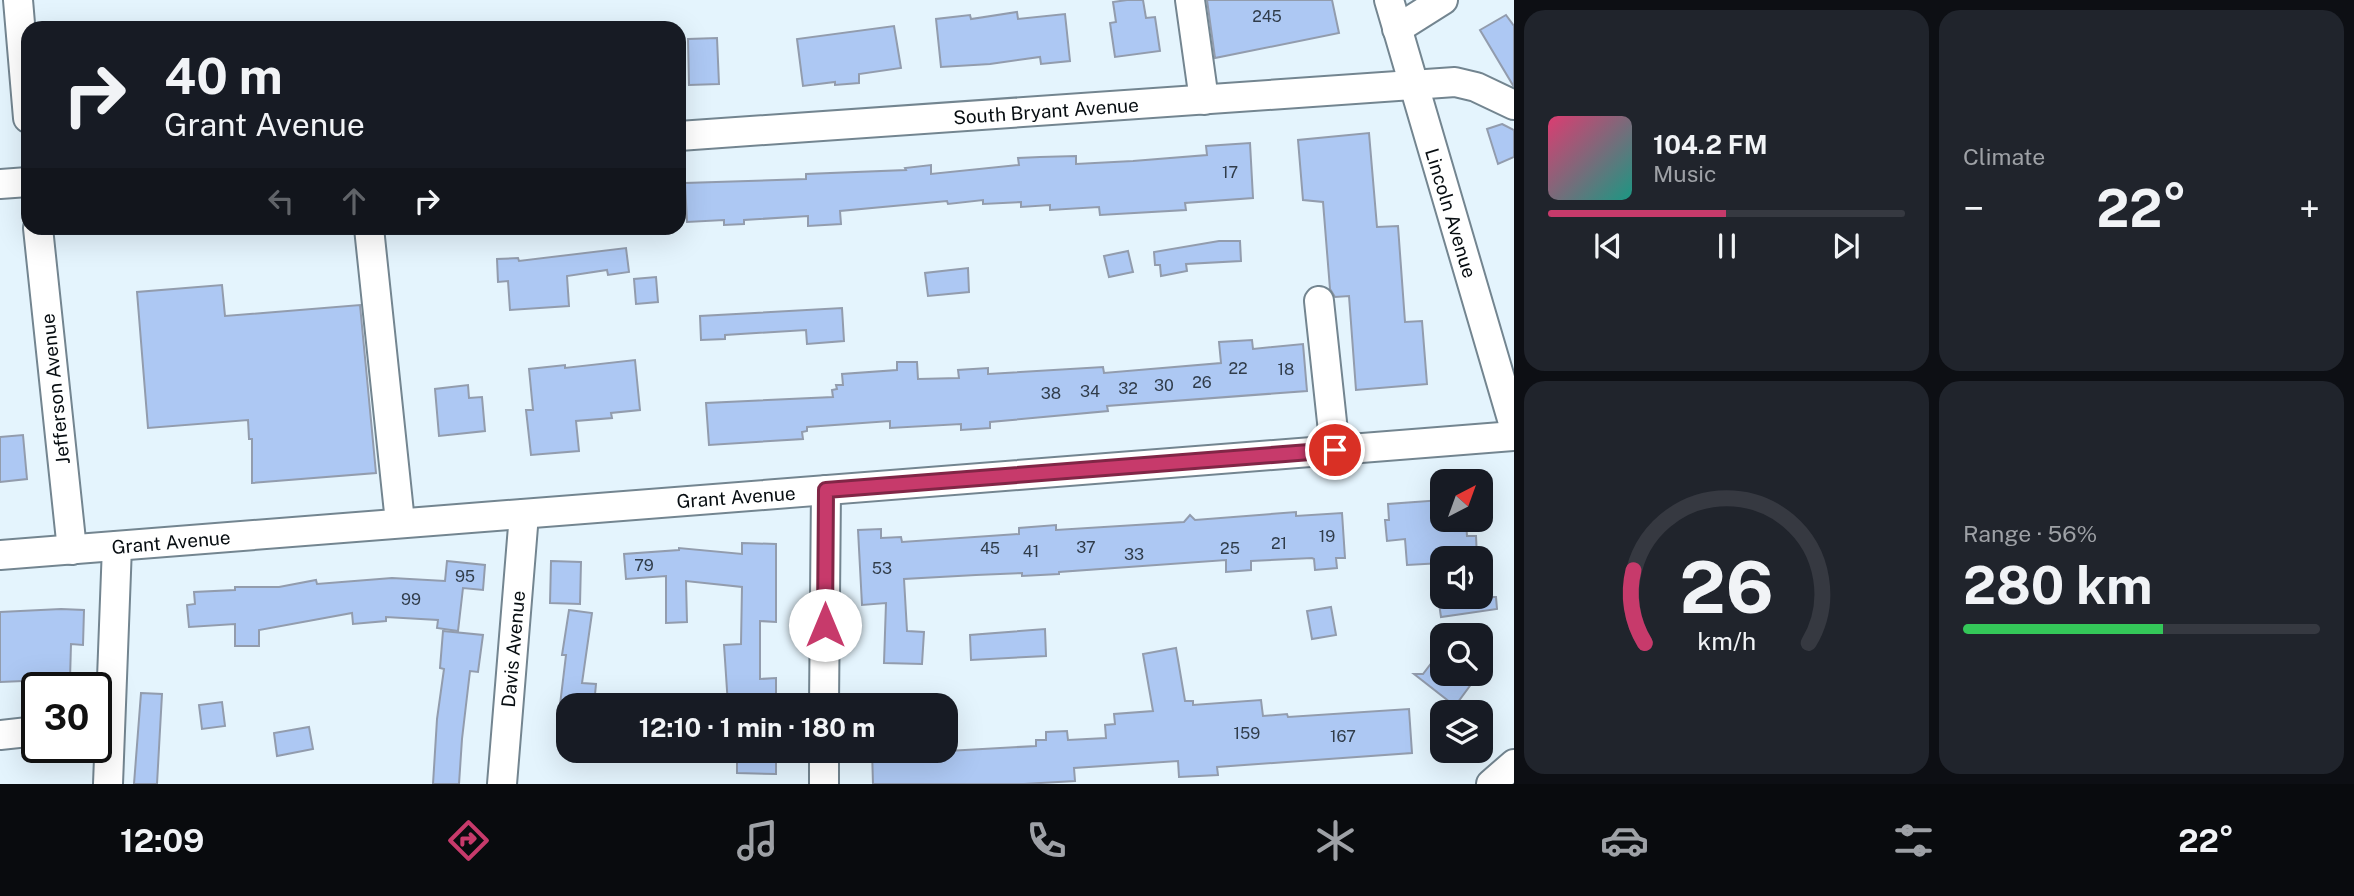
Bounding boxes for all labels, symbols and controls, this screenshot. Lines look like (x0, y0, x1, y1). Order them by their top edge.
house number: 245 (1252, 7, 1282, 26)
text: 40 m (164, 47, 283, 105)
icon: right (49, 49, 140, 140)
street label: South Bryant Avenue (952, 94, 1140, 128)
text: Grant Avenue (164, 106, 365, 143)
text: 104.2 FM (1653, 129, 1768, 160)
text: Climate (1963, 143, 2045, 170)
street label: Lincoln Avenue (1421, 146, 1481, 280)
text: Music (1653, 160, 1717, 187)
house number: 17 (1222, 163, 1238, 182)
text: 22° (2096, 178, 2187, 239)
icon: left (262, 182, 300, 220)
icon: ahead (335, 182, 373, 220)
icon: right (408, 182, 446, 220)
text: − (1963, 186, 1984, 231)
text: + (2299, 186, 2320, 231)
icon: previous (1589, 227, 1627, 265)
icon: pause (1708, 227, 1746, 265)
icon: next (1827, 227, 1865, 265)
street label: Jefferson Avenue (36, 312, 74, 466)
house number: 22 (1228, 359, 1248, 378)
house number: 18 (1278, 360, 1294, 379)
house number: 26 (1192, 373, 1212, 392)
house number: 30 (1154, 376, 1174, 395)
house number: 32 (1118, 379, 1138, 398)
house number: 34 (1080, 382, 1100, 401)
house number: 38 (1041, 384, 1061, 403)
pin (1305, 420, 1365, 480)
icon: arrive (1316, 431, 1354, 469)
north arrow (1430, 469, 1493, 532)
map controls (1430, 469, 1493, 763)
street label: Grant Avenue (676, 482, 796, 512)
text: Range · 56% (1963, 520, 2097, 547)
street label: Grant Avenue (111, 526, 231, 558)
house number: 19 (1319, 527, 1335, 546)
house number: 21 (1271, 534, 1287, 553)
house number: 37 (1076, 538, 1096, 557)
house number: 45 (980, 539, 1000, 558)
house number: 25 (1220, 539, 1240, 558)
house number: 41 (1023, 542, 1039, 561)
house number: 33 (1124, 545, 1144, 564)
text: 26 (1679, 545, 1774, 630)
button: sound (1430, 546, 1493, 609)
text: 280 km (1963, 555, 2153, 616)
house number: 79 (634, 556, 654, 575)
house number: 53 (872, 559, 892, 578)
house number: 95 (455, 567, 475, 586)
position arrow (788, 588, 862, 662)
house number: 99 (401, 590, 421, 609)
street label: Davis Avenue (497, 590, 529, 708)
button: search (1430, 623, 1493, 686)
text: km/h (1697, 626, 1756, 656)
speed limit sign: 30 (21, 672, 112, 763)
button: layers (1430, 700, 1493, 763)
text: 12:10 · 1 min · 180 m (639, 712, 875, 743)
house number: 159 (1234, 724, 1260, 743)
house number: 167 (1330, 727, 1356, 746)
icon: directions (444, 816, 493, 865)
icon: music (733, 816, 782, 865)
icon: phone (1022, 816, 1071, 865)
icon: climate (1311, 816, 1360, 865)
icon: car (1600, 816, 1649, 865)
icon: filters (1889, 816, 1938, 865)
text: 12:09 (120, 822, 204, 859)
text: 22° (2178, 822, 2234, 859)

